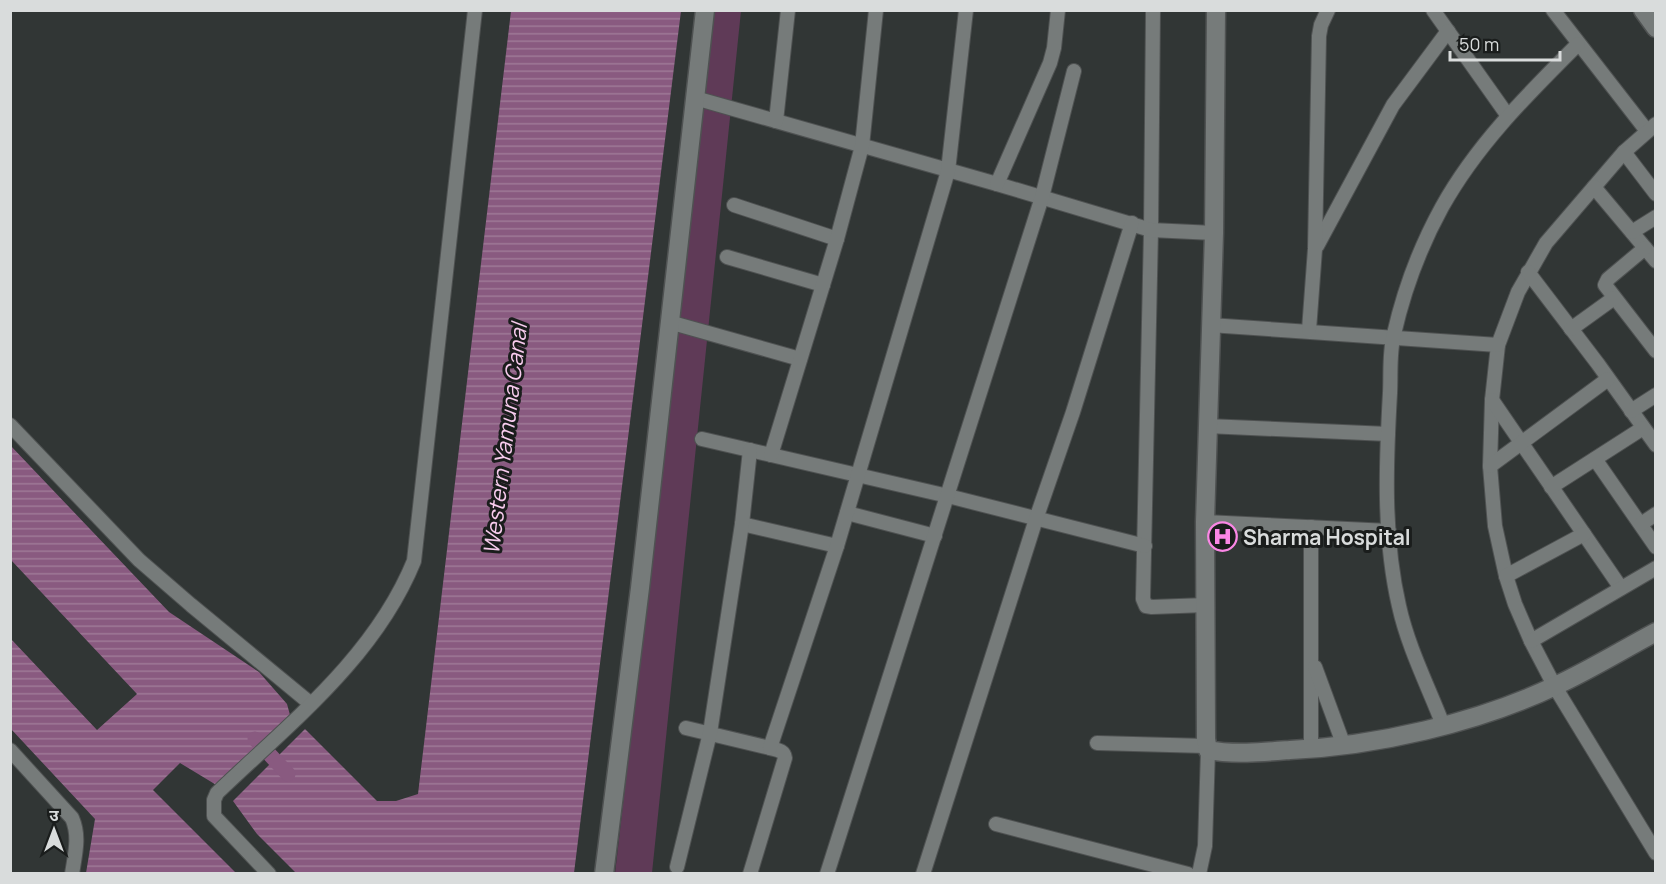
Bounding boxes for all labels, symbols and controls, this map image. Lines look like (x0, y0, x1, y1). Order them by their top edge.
scale bar (1450, 24, 1560, 62)
text: 50 m (1459, 32, 1499, 56)
water label: Western Yamuna Canal (476, 319, 534, 556)
hospital icon: Sharma Hospital (1206, 521, 1238, 553)
place label: Sharma Hospital (1243, 523, 1411, 551)
north arrow (24, 800, 84, 860)
text: उ (49, 804, 59, 826)

